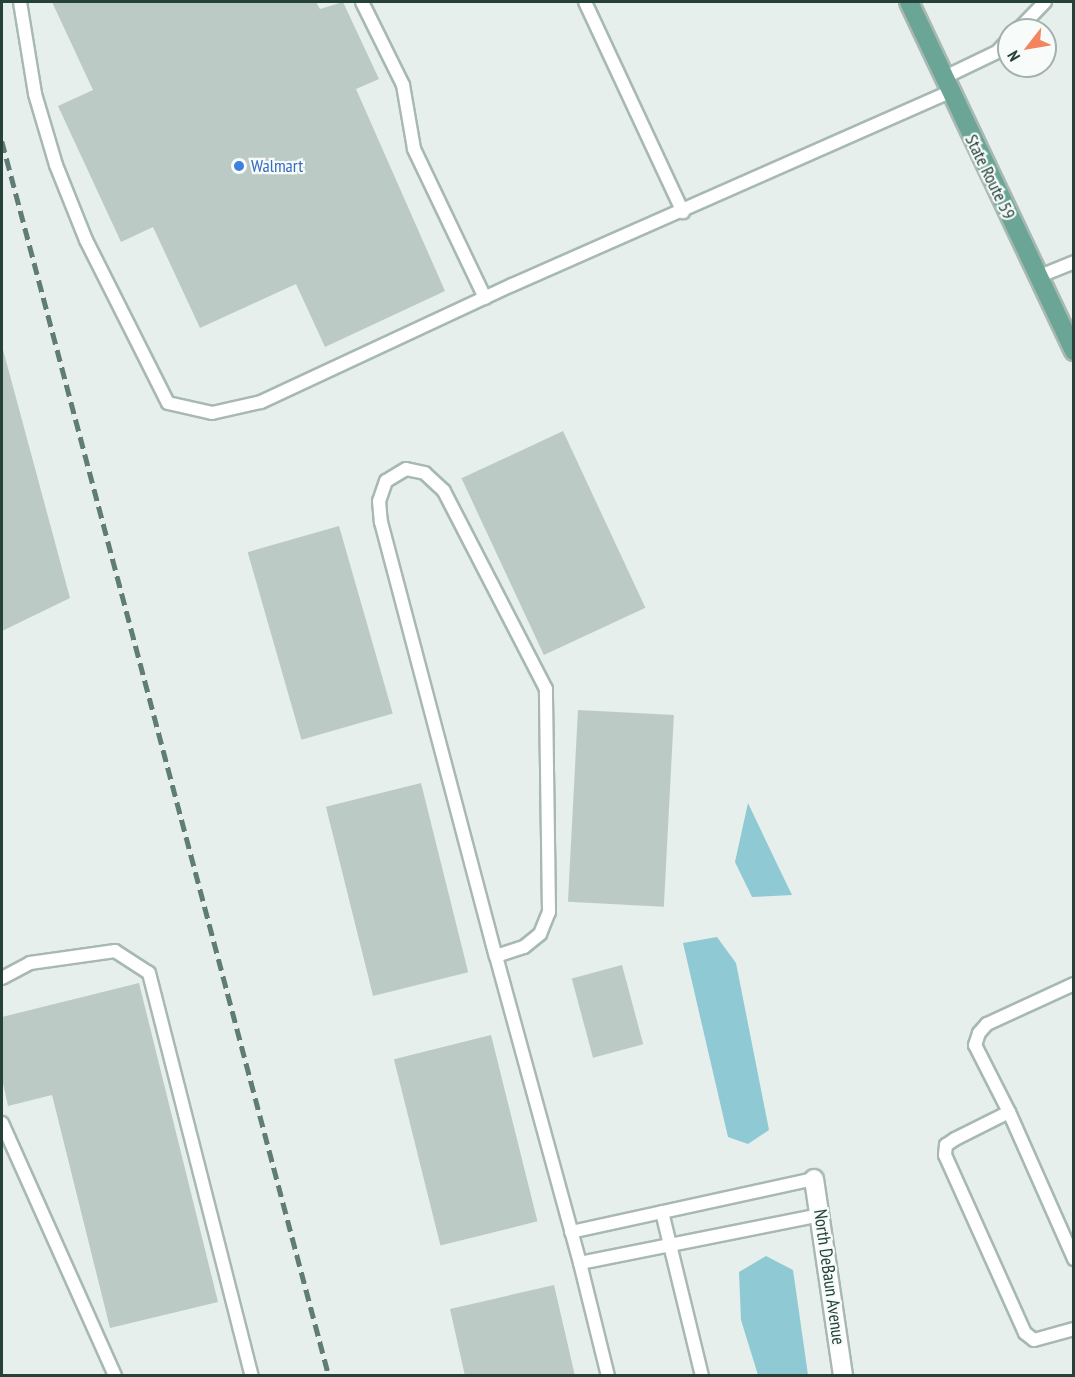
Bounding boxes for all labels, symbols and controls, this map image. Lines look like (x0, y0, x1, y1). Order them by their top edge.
north arrow (997, 18, 1057, 78)
text: N (1002, 47, 1024, 65)
street label: State Route 59 (960, 131, 1020, 223)
place label: Walmart (251, 155, 303, 177)
marker: Walmart (232, 159, 246, 173)
street label: North DeBaun Avenue (809, 1208, 849, 1346)

